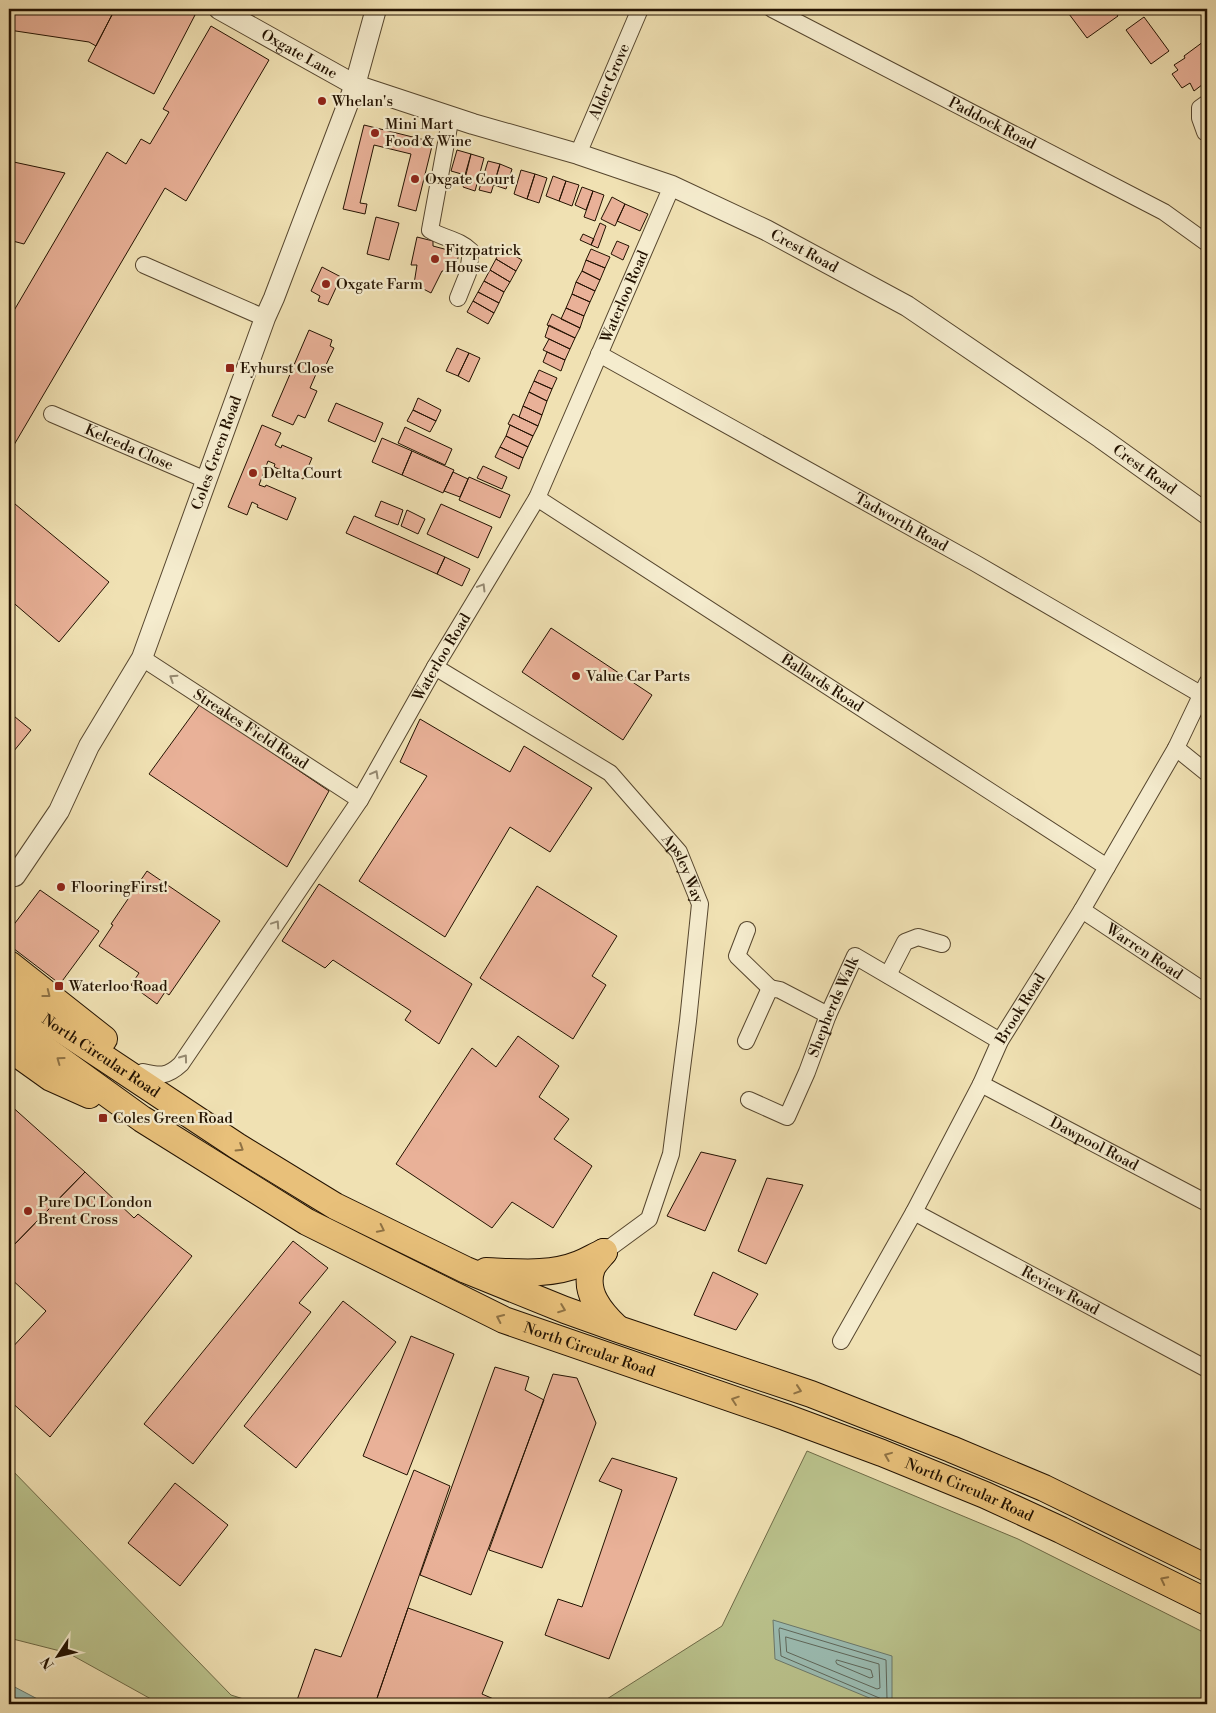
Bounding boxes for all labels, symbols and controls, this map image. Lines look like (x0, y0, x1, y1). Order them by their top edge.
street label: Oxgate Lane (258, 25, 341, 83)
street label: Alder Grove (584, 40, 634, 123)
place label: Whelan's (331, 92, 393, 111)
street label: Paddock Road (945, 93, 1040, 154)
marker: Whelan's (316, 95, 328, 107)
place label: Mini Mart Food & Wine (385, 115, 472, 151)
marker: Mini Mart Food & Wine (369, 127, 381, 139)
place label: Oxgate Court (425, 170, 516, 189)
marker: Oxgate Court (409, 173, 421, 185)
street label: Crest Road (767, 225, 842, 277)
place label: Fitzpatrick House (445, 241, 522, 277)
street label: Waterloo Road (596, 247, 653, 346)
marker: Fitzpatrick House (429, 253, 441, 265)
place label: Oxgate Farm (336, 275, 423, 294)
marker: Oxgate Farm (320, 278, 332, 290)
place label: Eyhurst Close (240, 359, 334, 378)
marker: Eyhurst Close (224, 362, 236, 374)
street label: Coles Green Road (187, 393, 246, 512)
street label: Kelceda Close (82, 420, 176, 474)
street label: Crest Road (1109, 440, 1181, 499)
place label: Delta Court (263, 464, 343, 483)
marker: Delta Court (247, 467, 259, 479)
street label: Tadworth Road (851, 489, 952, 556)
one-way arrow (475, 584, 485, 593)
street label: Waterloo Road (408, 609, 475, 705)
street label: Ballards Road (777, 649, 867, 717)
place label: Value Car Parts (585, 667, 690, 686)
marker: Value Car Parts (570, 670, 582, 682)
one-way arrow (169, 675, 179, 684)
street label: Streakes Field Road (190, 685, 312, 774)
one-way arrow (369, 770, 379, 779)
street label: Apsley Way (657, 829, 708, 906)
place label: FlooringFirst! (71, 878, 168, 897)
marker: FlooringFirst! (55, 881, 67, 893)
street label: Warren Road (1102, 919, 1187, 984)
one-way arrow (270, 920, 279, 930)
street label: Shepherds Walk (804, 953, 863, 1060)
street label: Brook Road (991, 969, 1050, 1048)
place label: Waterloo Road (68, 977, 168, 996)
marker: Waterloo Road (53, 980, 65, 992)
one-way arrow (41, 988, 51, 997)
street label: North Circular Road (38, 1010, 164, 1102)
one-way arrow (178, 1054, 187, 1064)
one-way arrow (56, 1057, 66, 1066)
place label: Coles Green Road (113, 1109, 233, 1128)
marker: Coles Green Road (97, 1112, 109, 1124)
street label: Dawpool Road (1047, 1113, 1142, 1175)
one-way arrow (235, 1142, 244, 1152)
place label: Pure DC London Brent Cross (37, 1193, 152, 1229)
marker: Pure DC London Brent Cross (22, 1205, 34, 1217)
one-way arrow (376, 1223, 385, 1233)
street label: Review Road (1018, 1262, 1103, 1319)
one-way arrow (557, 1303, 566, 1313)
one-way arrow (496, 1314, 505, 1324)
street label: North Circular Road (521, 1318, 658, 1381)
one-way arrow (794, 1384, 802, 1394)
one-way arrow (732, 1396, 740, 1406)
one-way arrow (884, 1452, 893, 1462)
street label: North Circular Road (902, 1454, 1037, 1526)
one-way arrow (1160, 1576, 1169, 1586)
north arrow (32, 1630, 82, 1680)
text: N (38, 1653, 59, 1673)

